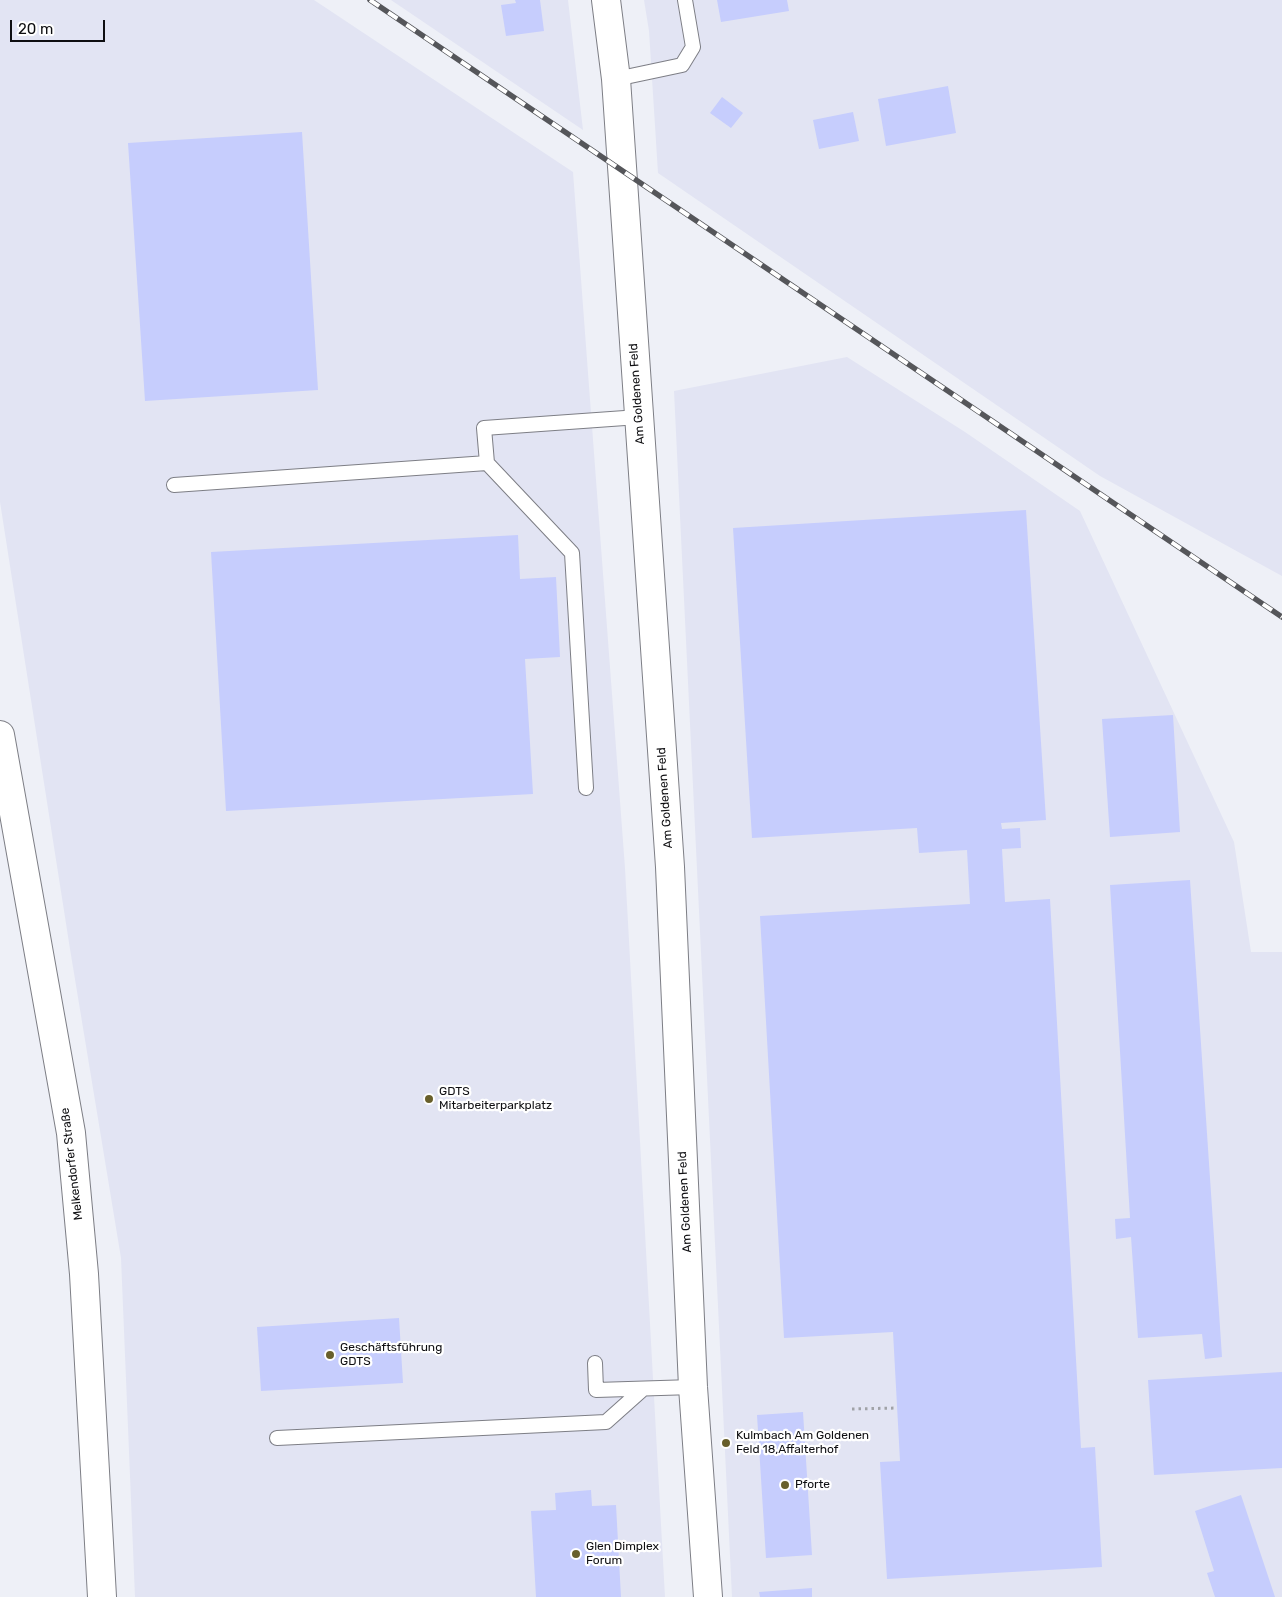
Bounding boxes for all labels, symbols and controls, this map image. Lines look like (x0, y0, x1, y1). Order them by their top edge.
scale bar (12, 10, 108, 42)
text: 20 m (18, 20, 53, 38)
street label: Am Goldenen Feld (626, 343, 648, 445)
street label: Am Goldenen Feld (654, 747, 676, 849)
place label: GDTS Mitarbeiterparkplatz (439, 1085, 552, 1113)
marker: GDTS Mitarbeiterparkplatz (423, 1093, 435, 1105)
street label: Melkendorfer Straße (58, 1107, 86, 1221)
street label: Am Goldenen Feld (675, 1151, 695, 1253)
place label: Geschäftsführung GDTS (340, 1341, 442, 1369)
marker: Geschäftsführung GDTS (324, 1349, 336, 1361)
place label: Kulmbach Am Goldenen Feld 18,Affalterhof (736, 1429, 869, 1457)
marker: Kulmbach Am Goldenen Feld 18,Affalterhof (720, 1437, 732, 1449)
place label: Pforte (795, 1478, 830, 1492)
marker: Pforte (779, 1479, 791, 1491)
place label: Glen Dimplex Forum (586, 1540, 659, 1568)
marker: Glen Dimplex Forum (570, 1548, 582, 1560)

